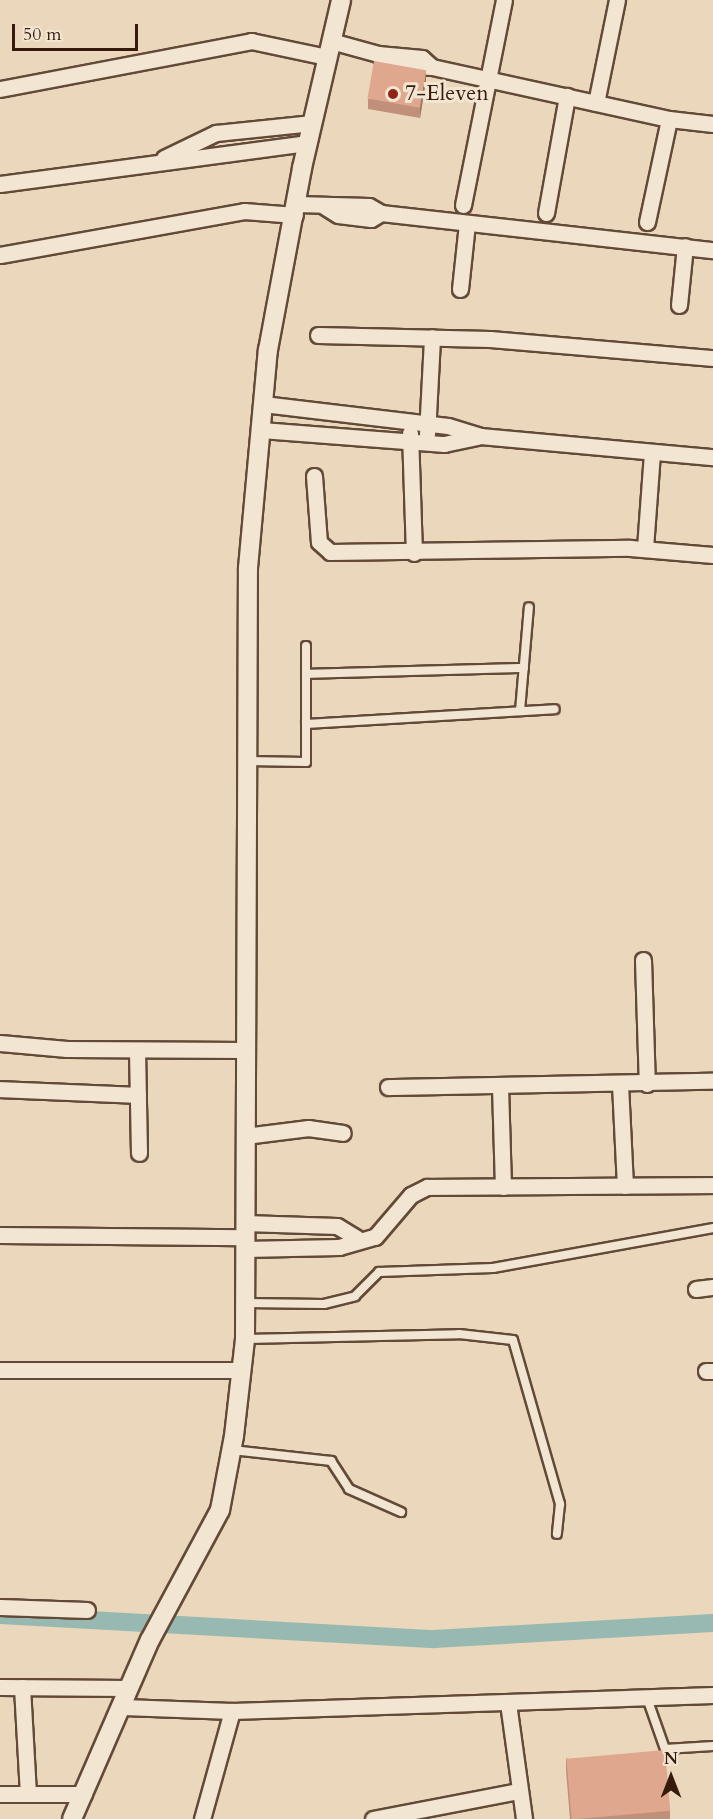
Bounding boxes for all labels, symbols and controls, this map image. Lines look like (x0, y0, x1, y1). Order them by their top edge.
scale bar (15, 12, 141, 50)
text: 50 m (23, 22, 62, 47)
place label: 7-Eleven (405, 81, 489, 107)
marker: 7-Eleven (386, 87, 400, 101)
north arrow (641, 1747, 701, 1807)
text: N (664, 1748, 678, 1770)

